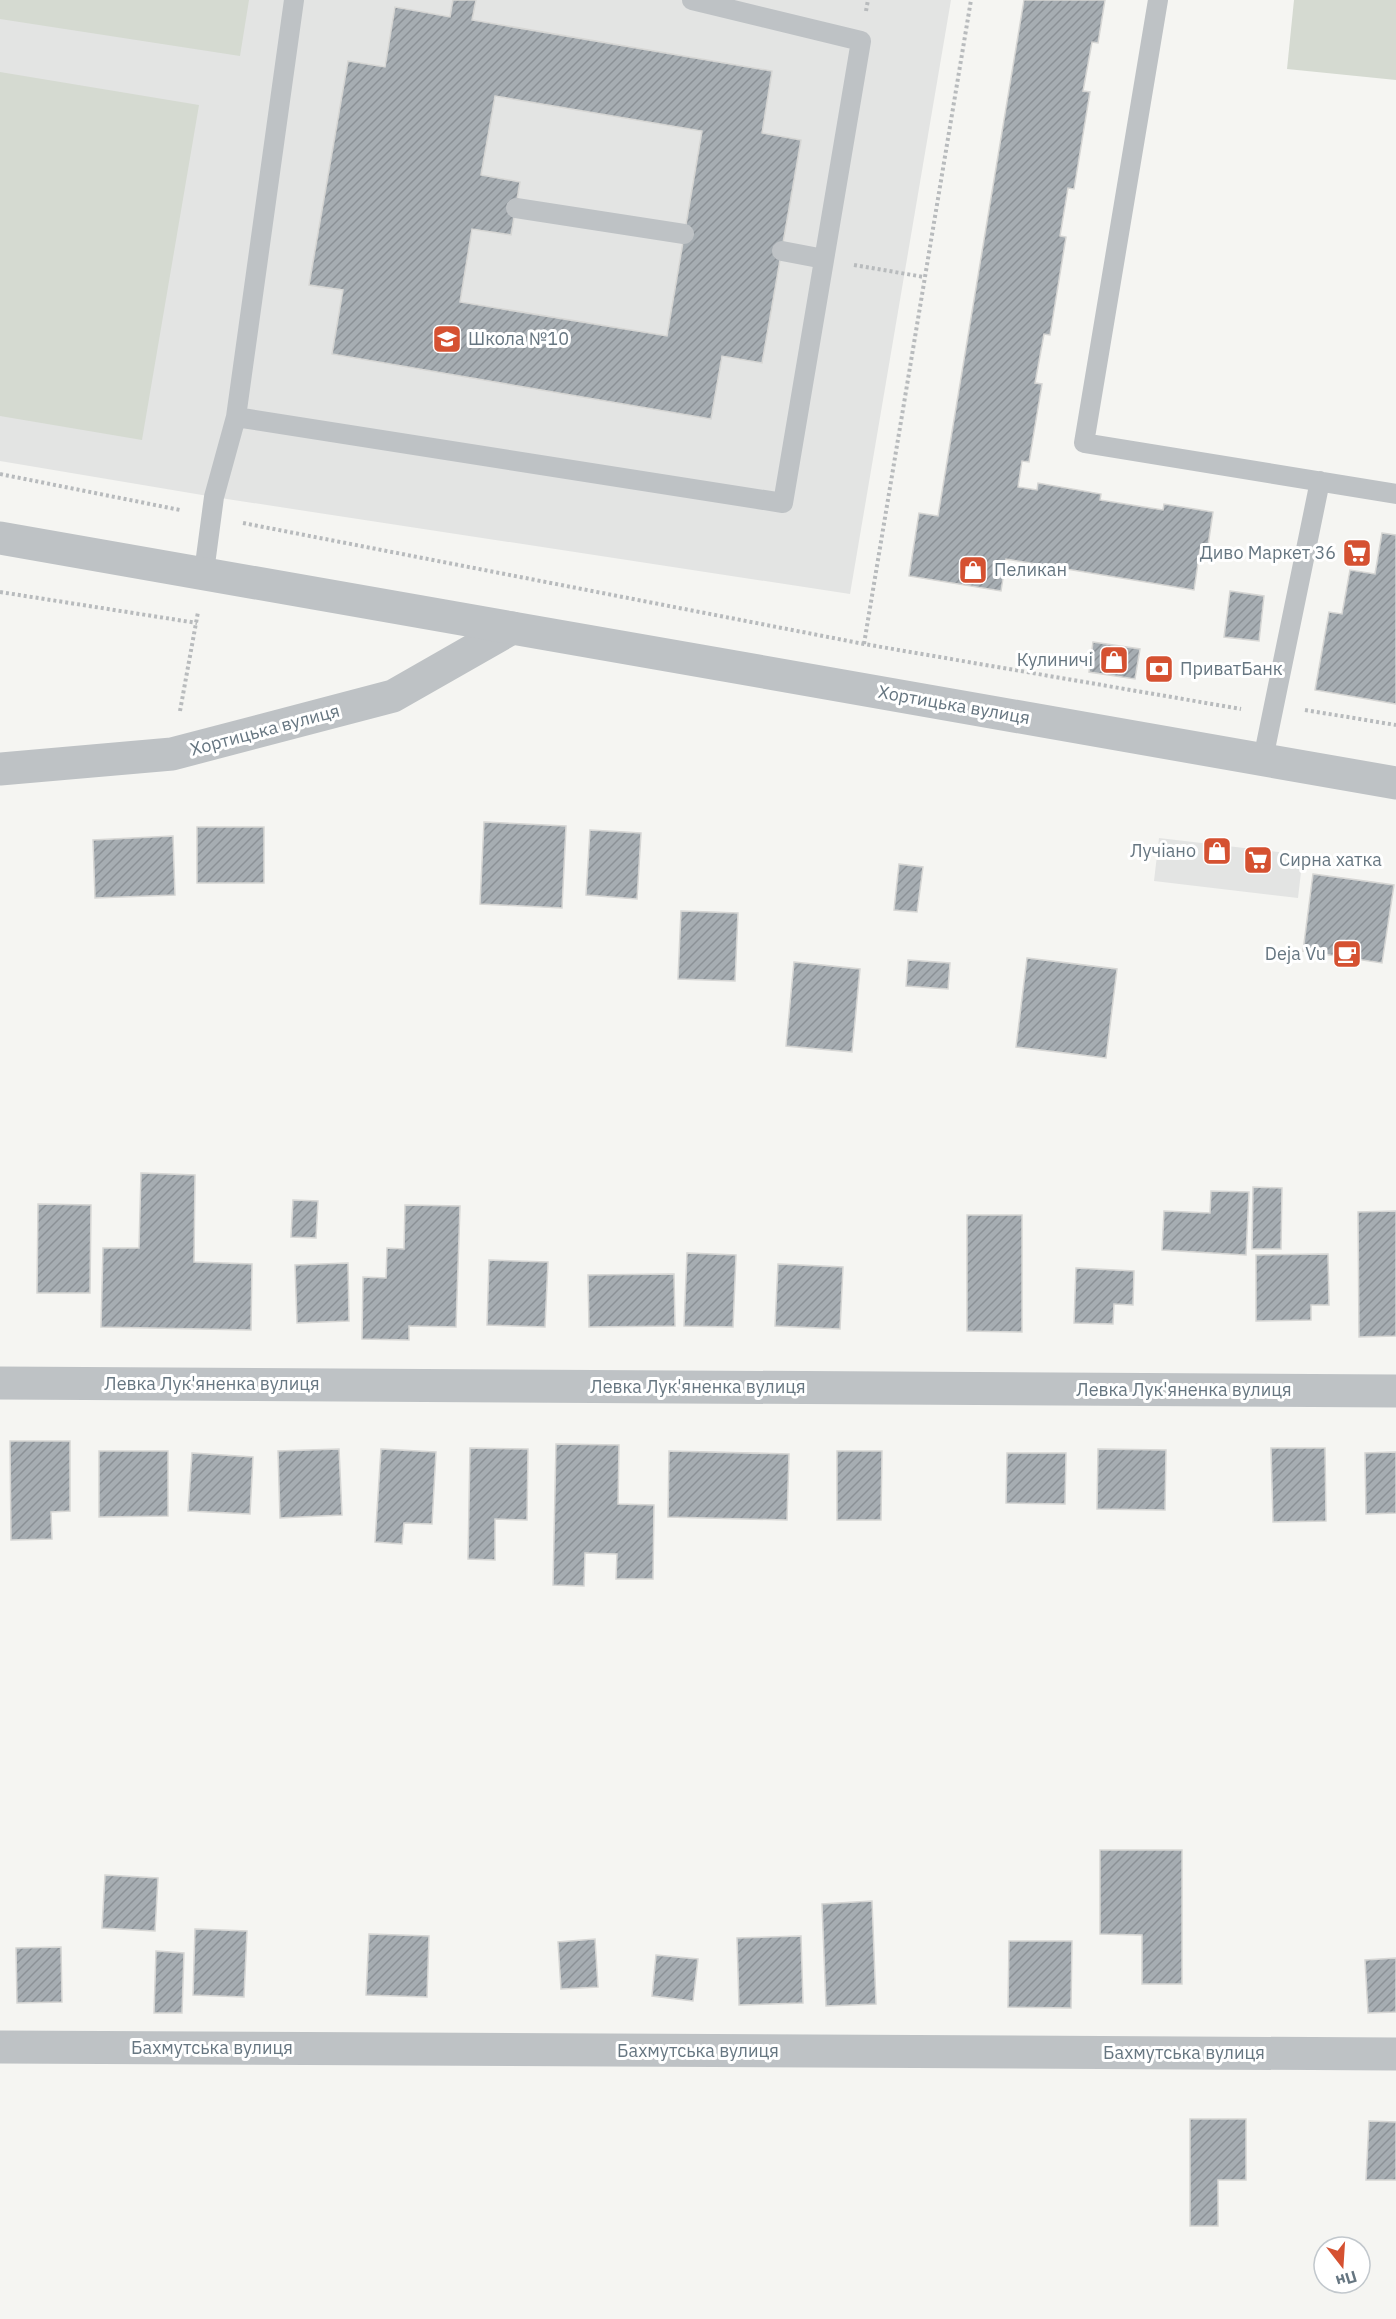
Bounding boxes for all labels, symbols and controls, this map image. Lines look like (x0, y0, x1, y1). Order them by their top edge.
school or university icon: Школа №10 (431, 323, 463, 355)
place label: Школа №10 (468, 327, 569, 350)
supermarket icon: Диво Маркет 36 (1341, 537, 1373, 569)
place label: Диво Маркет 36 (1200, 541, 1336, 564)
shop icon: Пеликан (957, 554, 989, 586)
place label: Пеликан (994, 558, 1067, 581)
shop icon: Кулиничі (1098, 644, 1130, 676)
place label: Кулиничі (1017, 648, 1093, 671)
bank icon: ПриватБанк (1143, 653, 1175, 685)
place label: ПриватБанк (1180, 657, 1283, 680)
street label: Хортицька вулиця (876, 680, 1032, 729)
street label: Хортицька вулиця (188, 699, 342, 761)
shop icon: Лучіано (1201, 835, 1233, 867)
place label: Лучіано (1130, 839, 1196, 862)
supermarket icon: Сирна хатка (1242, 844, 1274, 876)
place label: Сирна хатка (1279, 848, 1382, 871)
cafe icon: Deja Vu (1331, 938, 1363, 970)
place label: Deja Vu (1265, 942, 1326, 965)
street label: Левка Лук'яненка вулиця (104, 1372, 320, 1395)
street label: Левка Лук'яненка вулиця (590, 1375, 806, 1398)
street label: Левка Лук'яненка вулиця (1076, 1378, 1292, 1401)
street label: Бахмутська вулиця (131, 2036, 293, 2059)
street label: Бахмутська вулиця (617, 2039, 779, 2062)
street label: Бахмутська вулиця (1103, 2041, 1265, 2064)
north arrow (1312, 2235, 1372, 2295)
text: Пн (1333, 2267, 1359, 2292)

